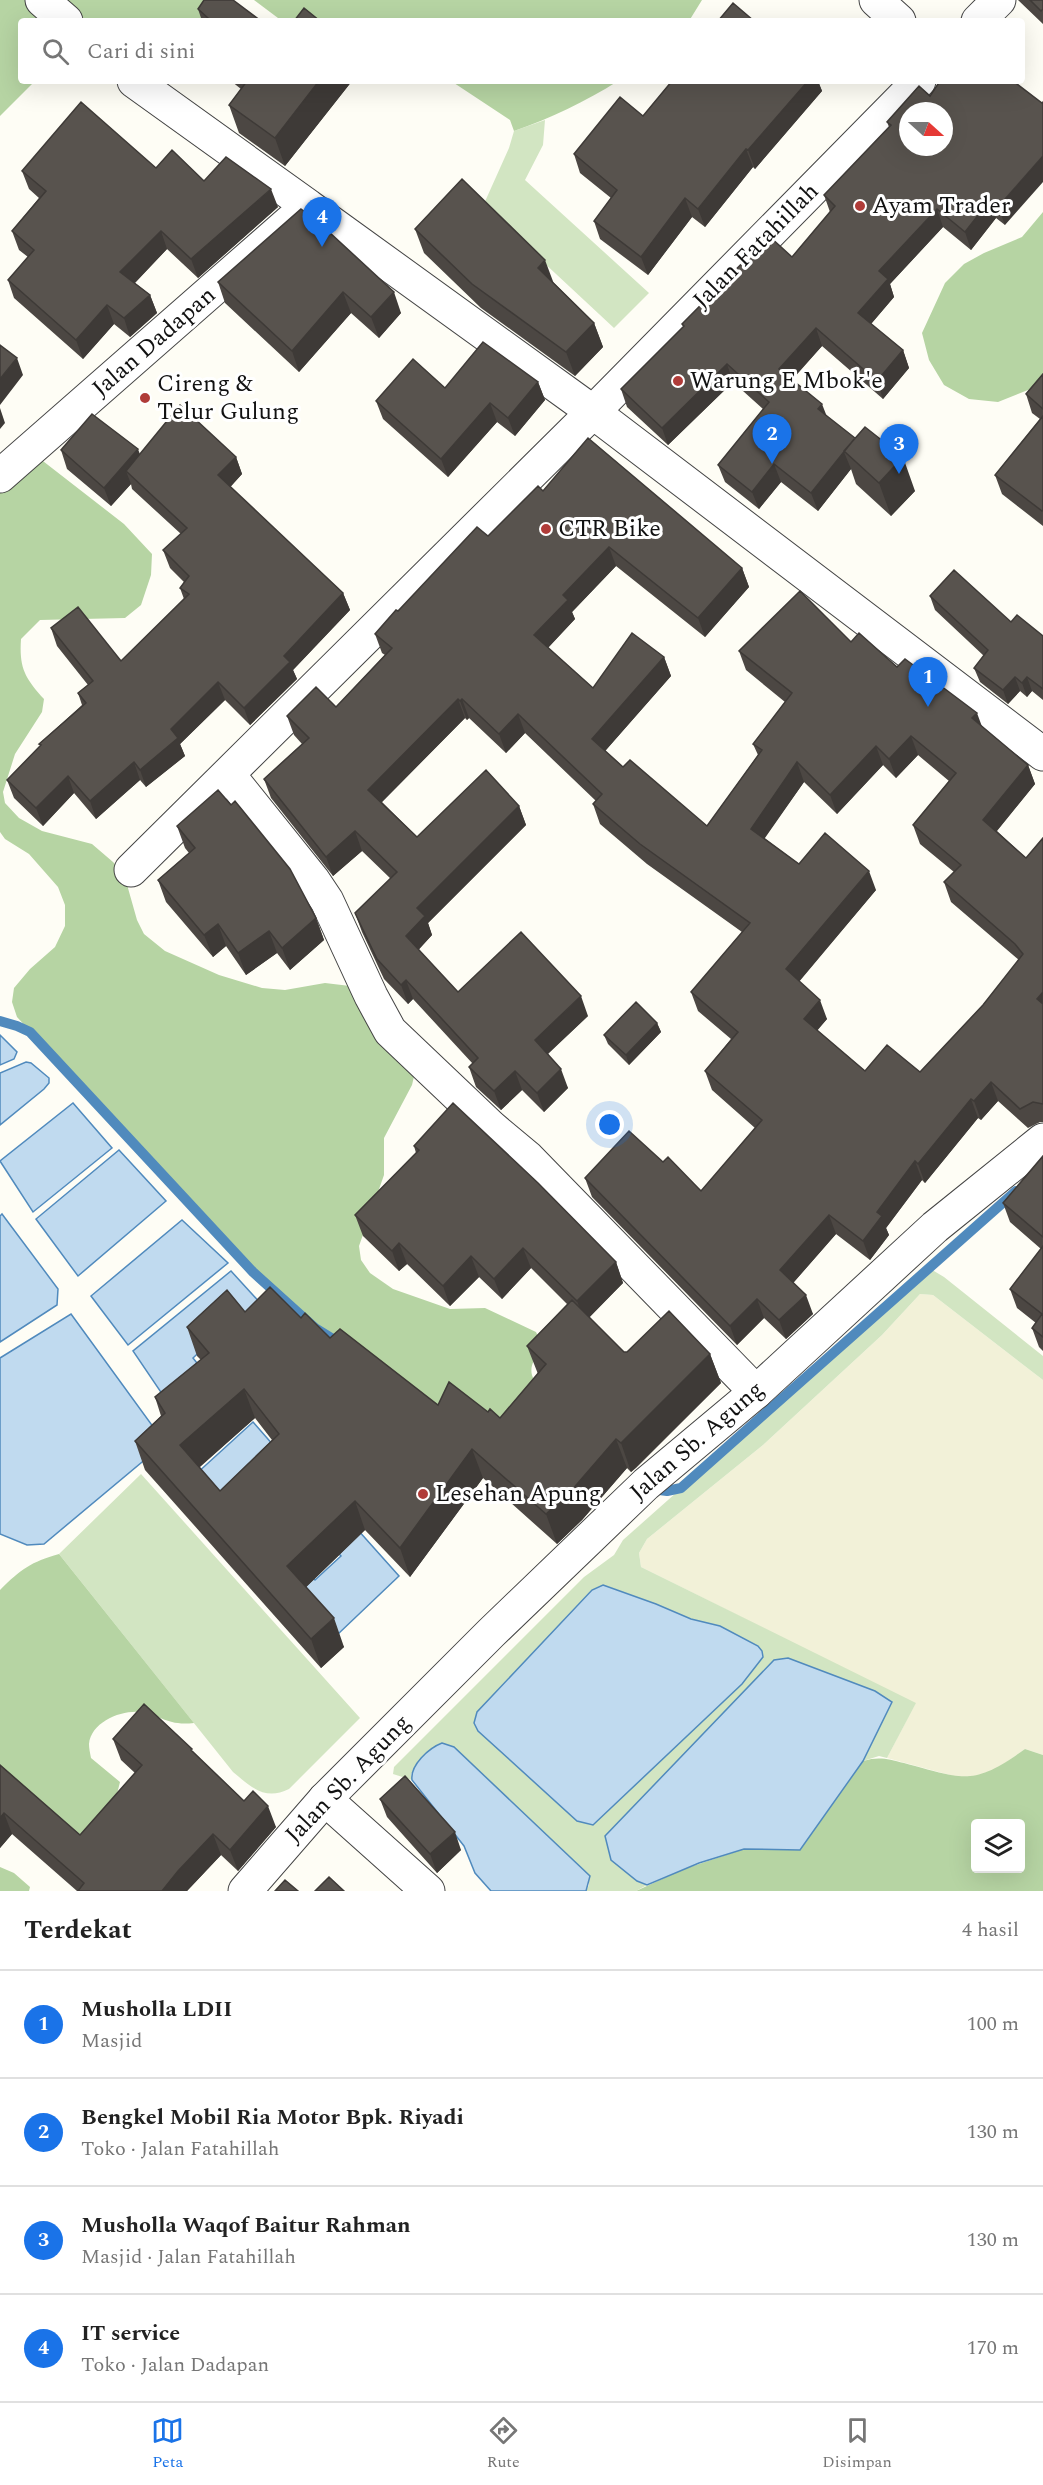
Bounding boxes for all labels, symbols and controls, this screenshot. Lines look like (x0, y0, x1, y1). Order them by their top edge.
search box (18, 18, 1025, 84)
icon: search (39, 35, 72, 68)
text: Cari di sini (87, 35, 196, 68)
north arrow (899, 102, 953, 156)
street label: Jalan Fatahillah (685, 175, 827, 317)
place label: Ayam Trader (872, 188, 1010, 224)
pin: 4 (302, 198, 342, 247)
marker: Ayam Trader (853, 199, 867, 213)
street label: Jalan Dadapan (84, 278, 224, 406)
place label: Warung E Mbok'e (690, 363, 883, 399)
place label: Cireng & Telur Gulung (157, 366, 299, 430)
marker: Warung E Mbok'e (671, 374, 685, 388)
marker: Cireng & Telur Gulung (138, 391, 152, 405)
pin: 2 (752, 414, 792, 464)
pin: 3 (880, 424, 918, 474)
place label: CTR Bike (558, 511, 661, 547)
marker: CTR Bike (539, 522, 553, 536)
pin: 1 (908, 658, 948, 707)
your location (595, 1110, 624, 1139)
street label: Jalan Sb. Agung (622, 1372, 772, 1510)
place label: Lesehan Apung (435, 1476, 601, 1512)
marker: Lesehan Apung (416, 1487, 430, 1501)
street label: Jalan Sb. Agung (277, 1706, 419, 1852)
map controls (971, 1819, 1025, 1873)
button: layers (971, 1819, 1025, 1873)
text: Terdekat (24, 1910, 132, 1950)
text: 4 hasil (962, 1915, 1019, 1945)
text: Musholla LDII (81, 1993, 232, 2026)
text: 1 (38, 2009, 49, 2039)
text: 100 m (967, 2009, 1019, 2039)
text: Masjid (81, 2026, 142, 2056)
text: Bengkel Mobil Ria Motor Bpk. Riyadi (81, 2101, 464, 2134)
text: 2 (38, 2117, 49, 2147)
text: 130 m (967, 2117, 1019, 2147)
text: Toko · Jalan Fatahillah (81, 2134, 279, 2164)
text: Musholla Waqof Baitur Rahman (81, 2209, 411, 2242)
text: 3 (38, 2225, 49, 2255)
text: 130 m (967, 2225, 1019, 2255)
text: Masjid · Jalan Fatahillah (81, 2242, 296, 2272)
text: IT service (81, 2317, 180, 2350)
text: 4 (38, 2333, 49, 2363)
text: 170 m (967, 2333, 1019, 2363)
text: Toko · Jalan Dadapan (81, 2350, 269, 2380)
tab: Peta (151, 2414, 184, 2474)
tab: Rute (487, 2414, 520, 2474)
tab: Disimpan (822, 2414, 892, 2474)

